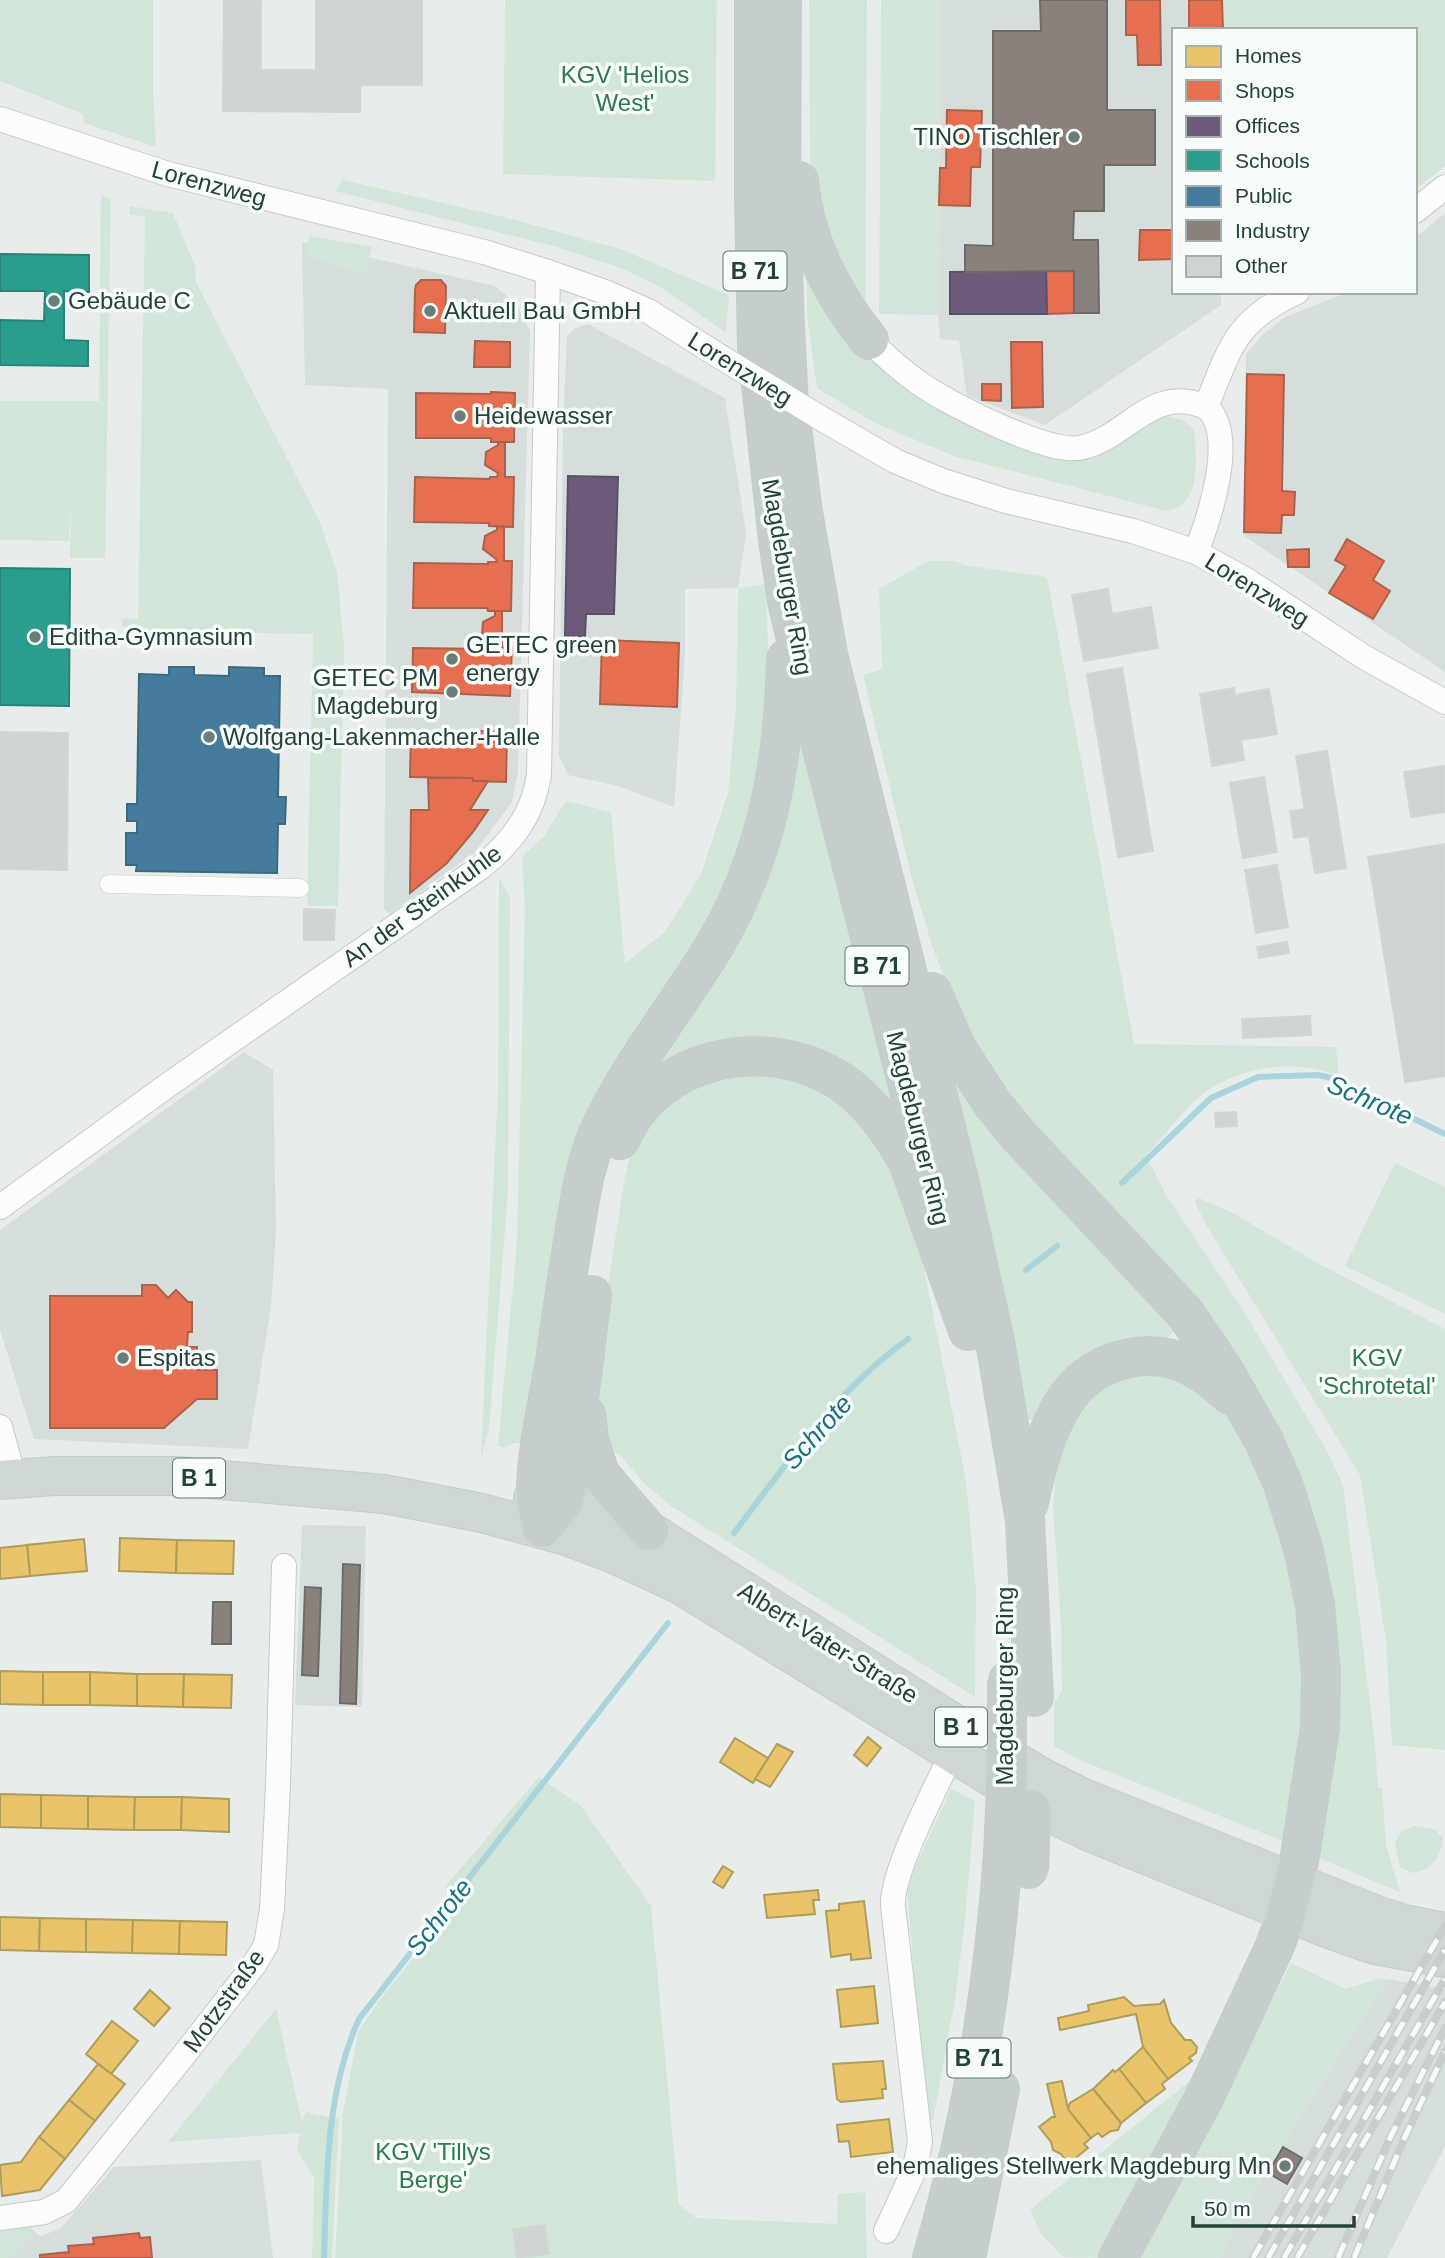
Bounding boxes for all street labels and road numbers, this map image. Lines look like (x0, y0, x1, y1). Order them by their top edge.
street label: Lorenzweg (149, 155, 269, 212)
road number: B 71 (724, 252, 786, 290)
street label: Lorenzweg (683, 326, 797, 411)
street label: Magdeburger Ring (757, 477, 818, 677)
street label: Lorenzweg (1200, 547, 1314, 632)
street label: An der Steinkuhle (337, 839, 506, 972)
road number: B 71 (846, 946, 908, 986)
street label: Magdeburger Ring (881, 1028, 956, 1228)
road number: B 1 (173, 1458, 225, 1498)
street label: Albert-Vater-Straße (734, 1576, 923, 1709)
street label: Magdeburger Ring (991, 1587, 1018, 1785)
road number: B 1 (935, 1708, 987, 1746)
street label: Motzstraße (177, 1944, 270, 2057)
road number: B 71 (948, 2038, 1010, 2078)

